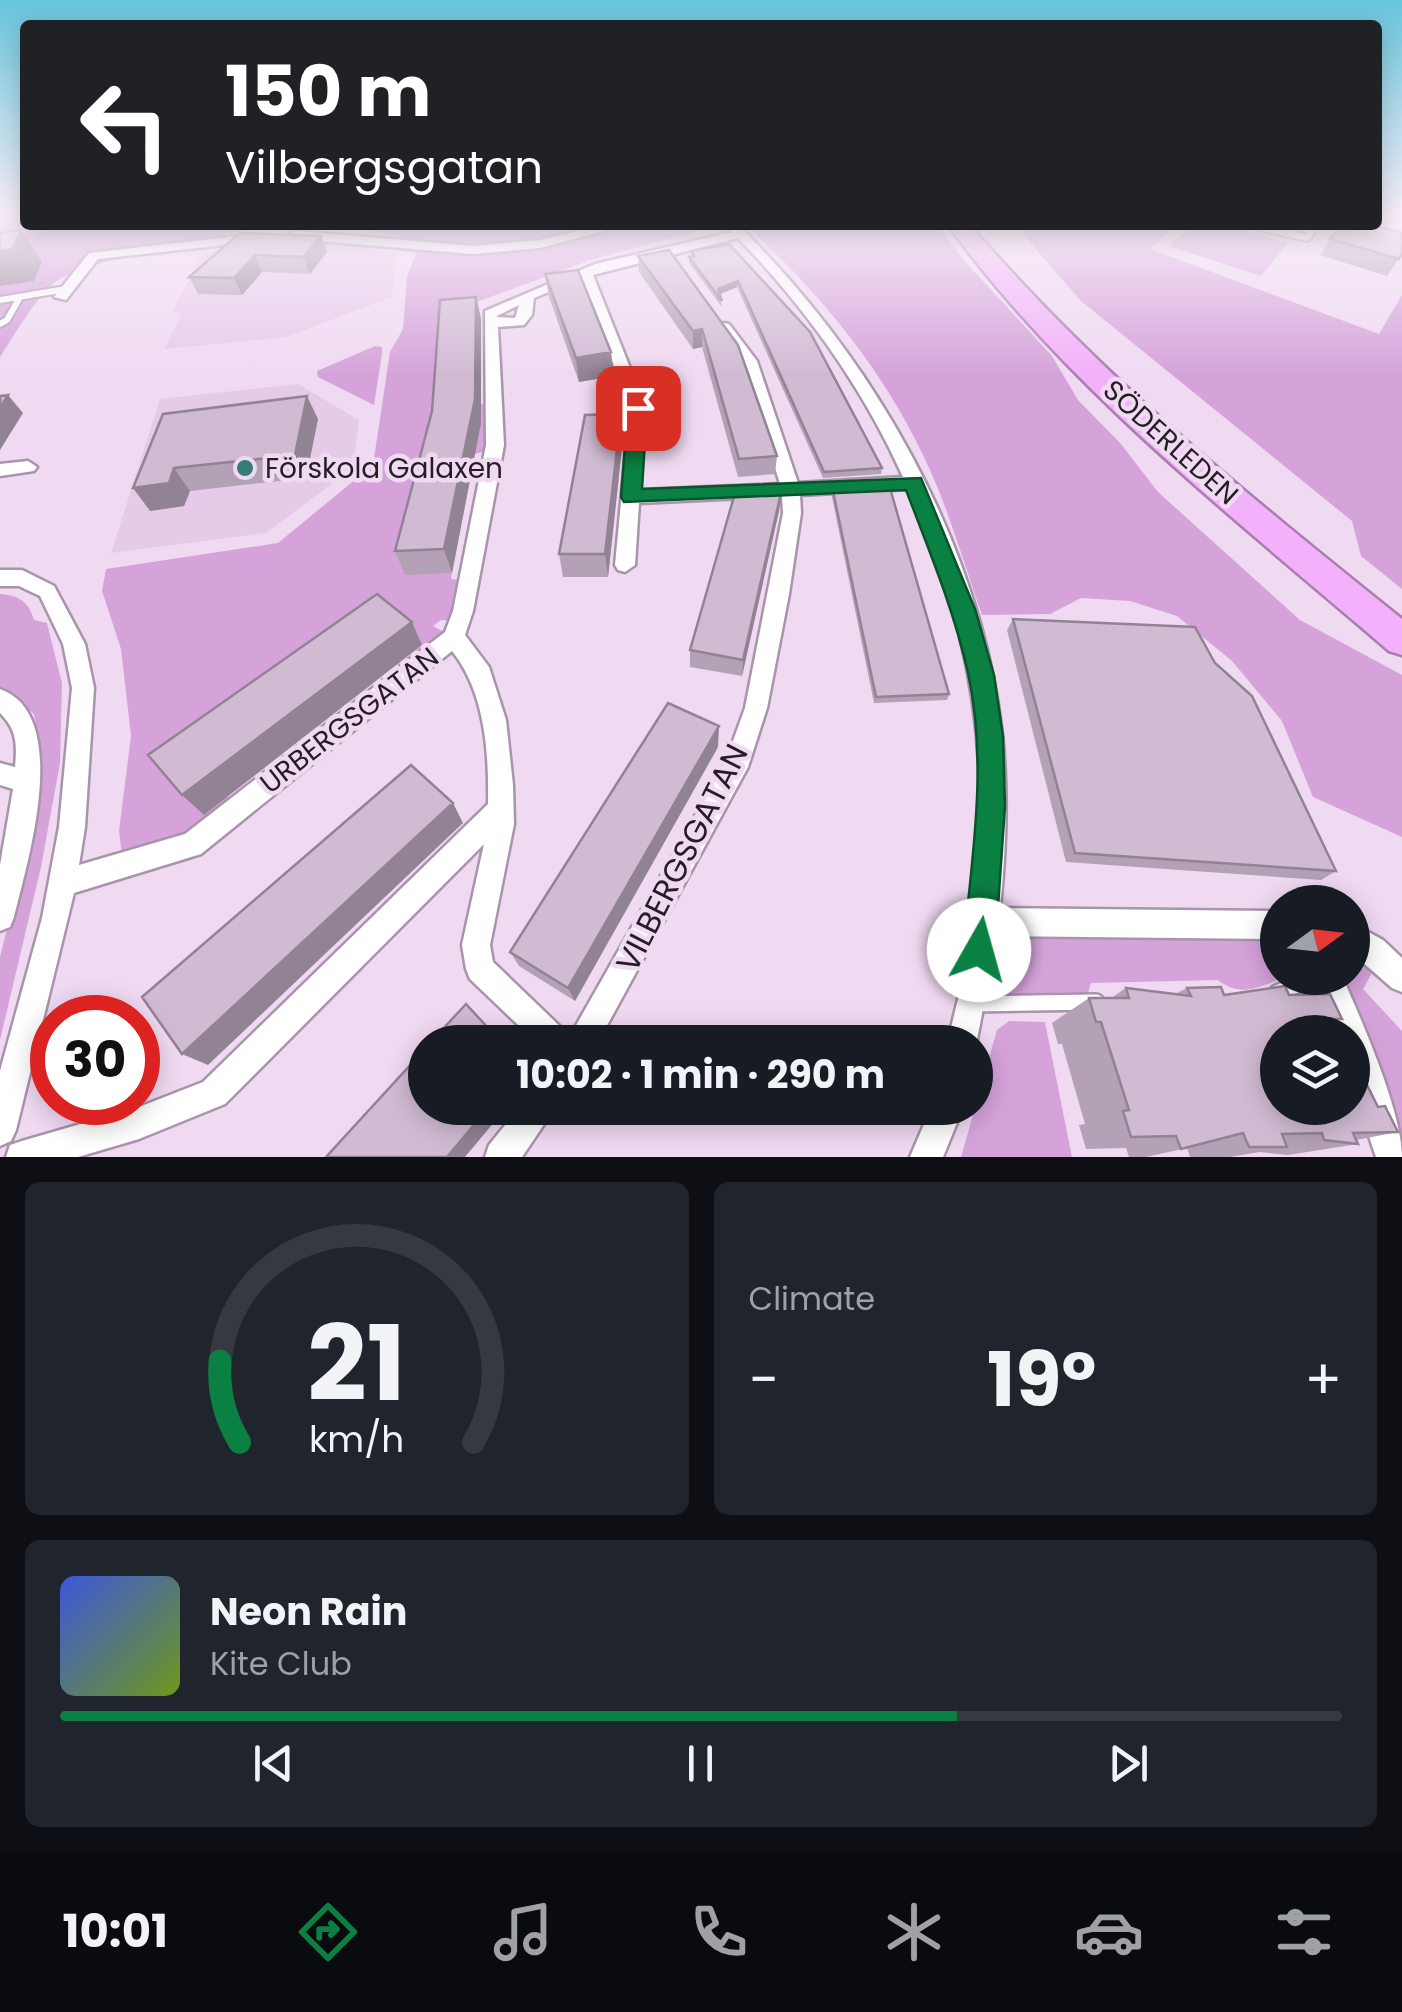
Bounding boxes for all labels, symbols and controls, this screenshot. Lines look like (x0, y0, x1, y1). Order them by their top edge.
text: 150 m (225, 42, 431, 141)
icon: left (60, 60, 190, 190)
text: Vilbergsgatan (225, 136, 543, 199)
pin (596, 366, 681, 451)
street label: SÖDERLEDEN (1094, 371, 1247, 514)
icon: arrive (611, 381, 666, 436)
place label: Förskola Galaxen (265, 449, 503, 488)
marker: Förskola Galaxen (234, 457, 256, 479)
street label: URBERGSGATAN (252, 638, 447, 803)
street label: VILBERGSGATAN (605, 736, 758, 980)
north arrow (1260, 885, 1370, 995)
map controls (1260, 885, 1370, 1125)
position arrow (927, 898, 1031, 1002)
speed limit sign: 30 (30, 995, 160, 1125)
button: layers (1260, 1015, 1370, 1125)
text: 10:02 · 1 min · 290 m (516, 1048, 885, 1101)
text: Climate (749, 1276, 875, 1321)
text: 21 (307, 1291, 406, 1436)
text: 19° (987, 1327, 1096, 1432)
text: − (749, 1341, 779, 1418)
text: + (1304, 1341, 1342, 1418)
text: km/h (309, 1414, 404, 1465)
text: Neon Rain (210, 1585, 407, 1638)
text: Kite Club (210, 1641, 352, 1686)
icon: previous (246, 1736, 301, 1791)
icon: pause (673, 1736, 728, 1791)
icon: next (1101, 1736, 1156, 1791)
icon: directions (293, 1897, 363, 1967)
icon: music (488, 1897, 558, 1967)
icon: phone (684, 1897, 754, 1967)
icon: climate (879, 1897, 949, 1967)
icon: car (1074, 1897, 1144, 1967)
icon: filters (1269, 1897, 1339, 1967)
text: 10:01 (63, 1900, 168, 1963)

